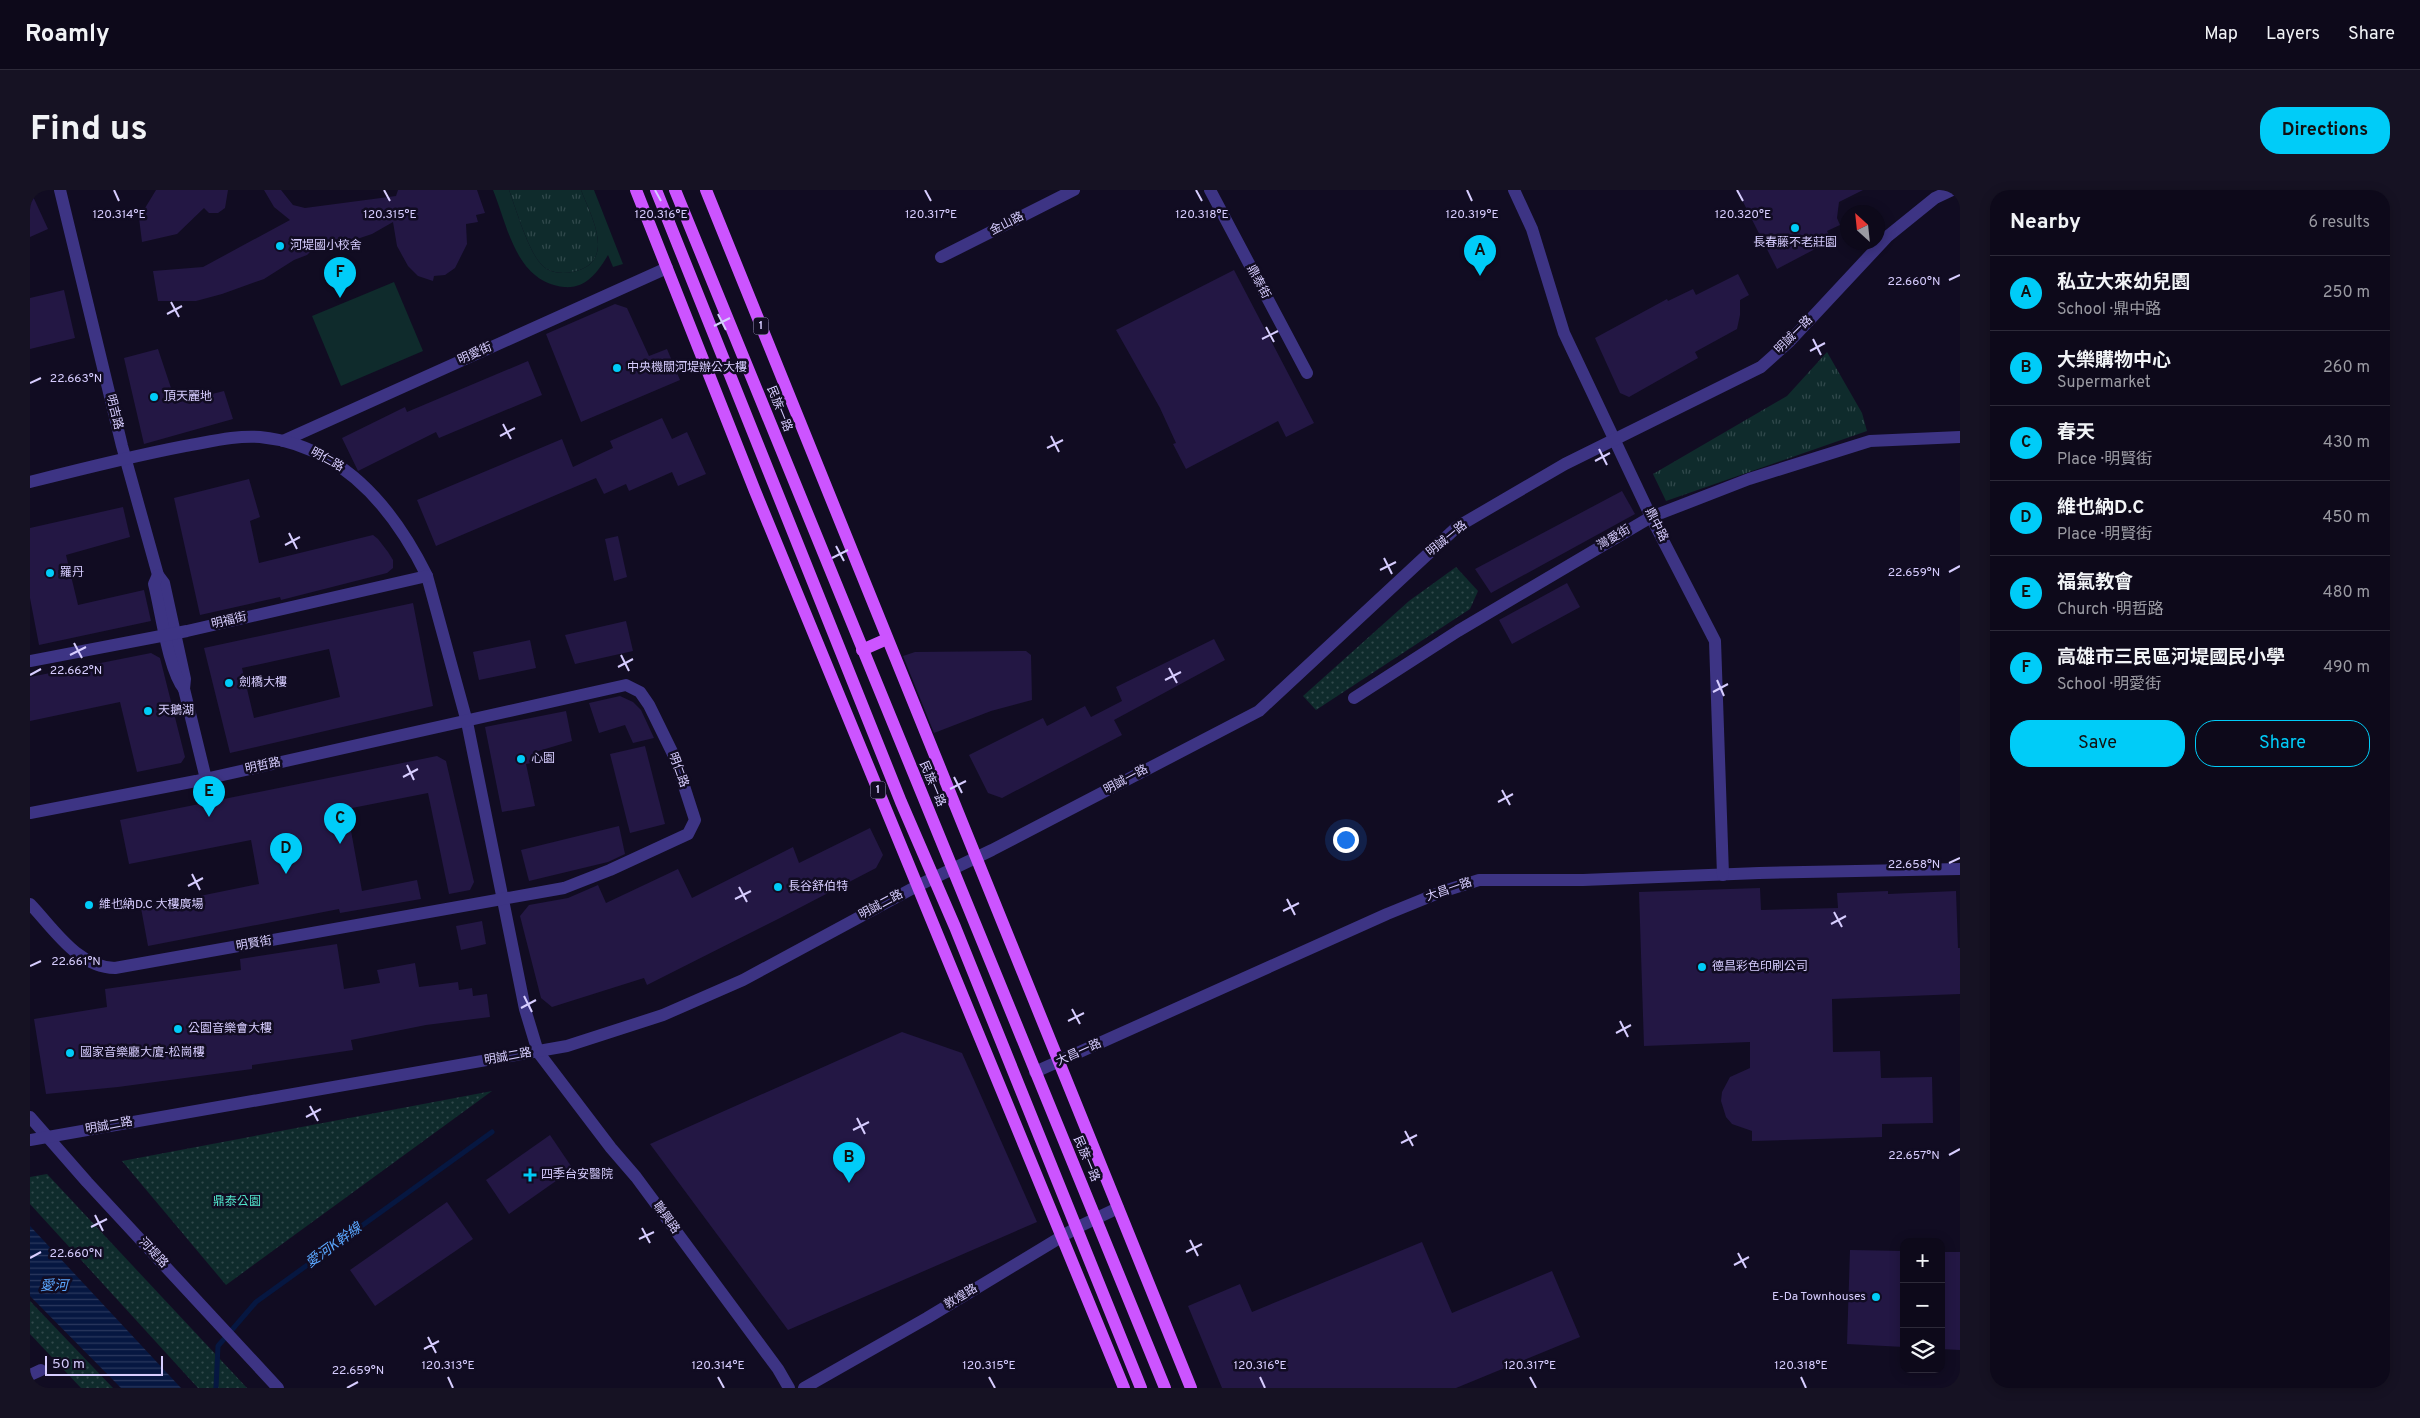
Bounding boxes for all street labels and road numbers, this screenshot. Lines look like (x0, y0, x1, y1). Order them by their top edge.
street label: 金山路 (987, 209, 1027, 239)
street label: 鼎泰街 (1242, 262, 1274, 302)
street label: 明誠一路 (1771, 312, 1817, 358)
road number: 1 (754, 318, 768, 334)
street label: 明愛街 (455, 339, 495, 369)
street label: 民族一路 (763, 384, 795, 434)
street label: 明吉路 (102, 393, 126, 431)
street label: 明仁路 (307, 444, 347, 476)
street label: 鼎中路 (1641, 505, 1671, 545)
street label: 明誠一路 (1423, 518, 1471, 560)
street label: 灣愛街 (1594, 522, 1634, 554)
street label: 明福街 (210, 609, 248, 633)
street label: 明仁路 (664, 750, 692, 790)
street label: 明哲路 (244, 754, 282, 778)
street label: 民族一路 (915, 759, 949, 809)
street label: 明誠一路 (1101, 762, 1151, 798)
road number: 1 (870, 782, 886, 798)
street label: 大昌一路 (1424, 875, 1474, 905)
street label: 明誠二路 (856, 887, 906, 923)
street label: 明賢街 (235, 933, 273, 955)
street label: 大昌一路 (1054, 1036, 1104, 1070)
street label: 明誠二路 (483, 1045, 533, 1069)
street label: 明誠二路 (84, 1114, 134, 1138)
street label: 民族一路 (1069, 1134, 1103, 1184)
street label: 聯興路 (649, 1199, 683, 1237)
street label: 河堤路 (135, 1234, 171, 1272)
street label: 敦煌路 (941, 1281, 981, 1313)

